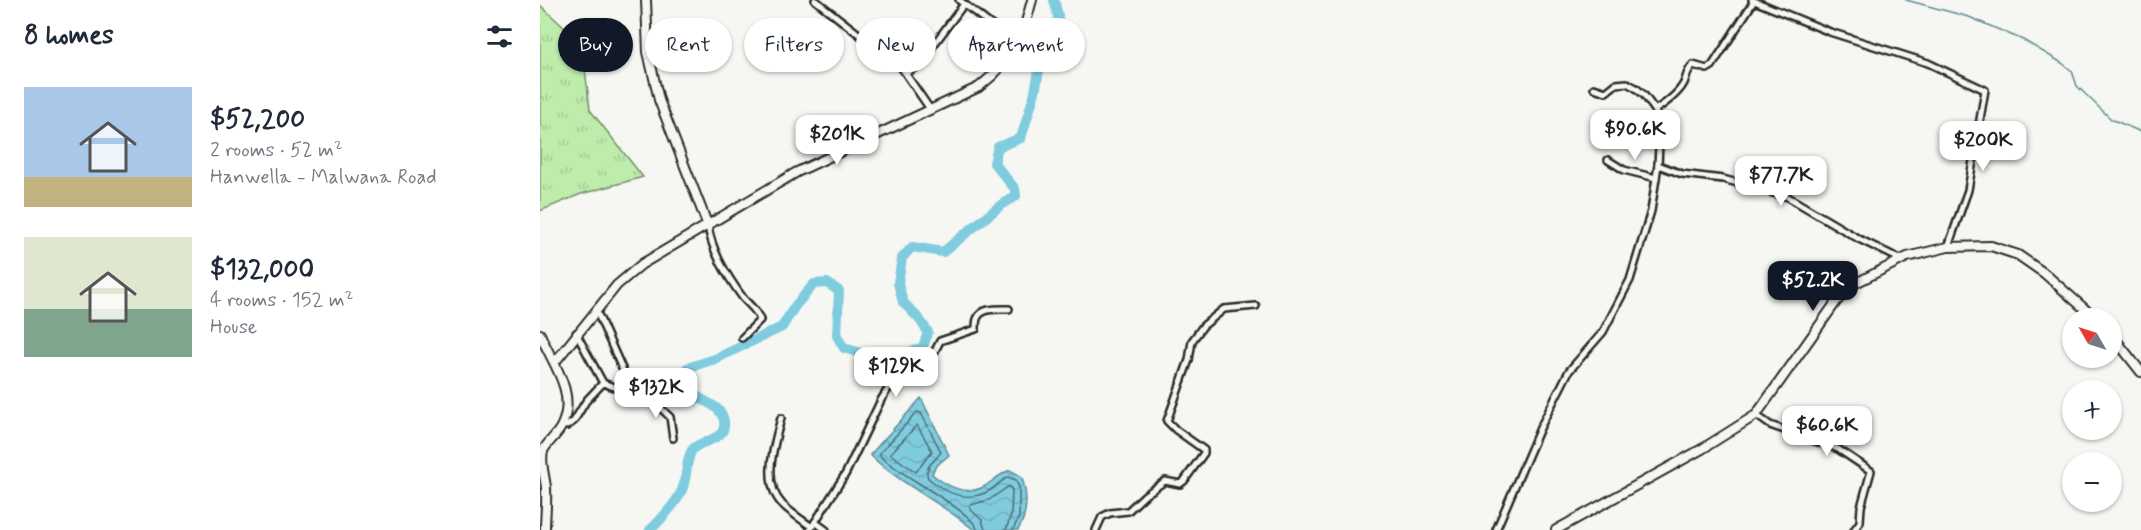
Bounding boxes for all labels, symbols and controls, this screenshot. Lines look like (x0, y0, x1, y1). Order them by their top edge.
chip: Buy (558, 18, 633, 72)
chip: Rent (645, 18, 732, 72)
chip: Filters (744, 18, 844, 72)
chip: New (856, 18, 936, 72)
chip: Apartment (948, 18, 1085, 72)
text: 8 homes (24, 19, 114, 53)
icon: filters (483, 20, 516, 53)
text: $52,200 (210, 103, 305, 137)
pin: $90.6K (1586, 110, 1684, 161)
icon: home (72, 111, 144, 183)
pin: $201K (795, 115, 879, 166)
text: $90.6K (1604, 116, 1666, 143)
text: $201K (810, 121, 864, 148)
pin: $200K (1941, 121, 2025, 172)
text: $200K (1953, 127, 2013, 154)
text: 2 rooms · 52 m² (210, 137, 343, 164)
pin: $77.7K (1732, 156, 1830, 207)
text: $77.7K (1749, 162, 1813, 189)
text: Hanwella - Malwana Road (210, 164, 437, 191)
text: $132,000 (210, 253, 314, 287)
icon: home (72, 261, 144, 333)
pin: $52.2K (1764, 261, 1862, 312)
text: $52.2K (1782, 267, 1844, 294)
text: 4 rooms · 152 m² (210, 287, 353, 314)
north arrow (2062, 308, 2122, 368)
map controls (2062, 308, 2122, 512)
text: House (210, 314, 257, 341)
pin: $129K (854, 347, 938, 398)
text: $129K (868, 353, 924, 380)
pin: $132K (614, 368, 698, 419)
text: $132K (628, 374, 684, 401)
button: + (2062, 380, 2122, 440)
pin: $60.6K (1778, 406, 1876, 457)
text: $60.6K (1796, 412, 1858, 439)
button: − (2062, 452, 2122, 512)

